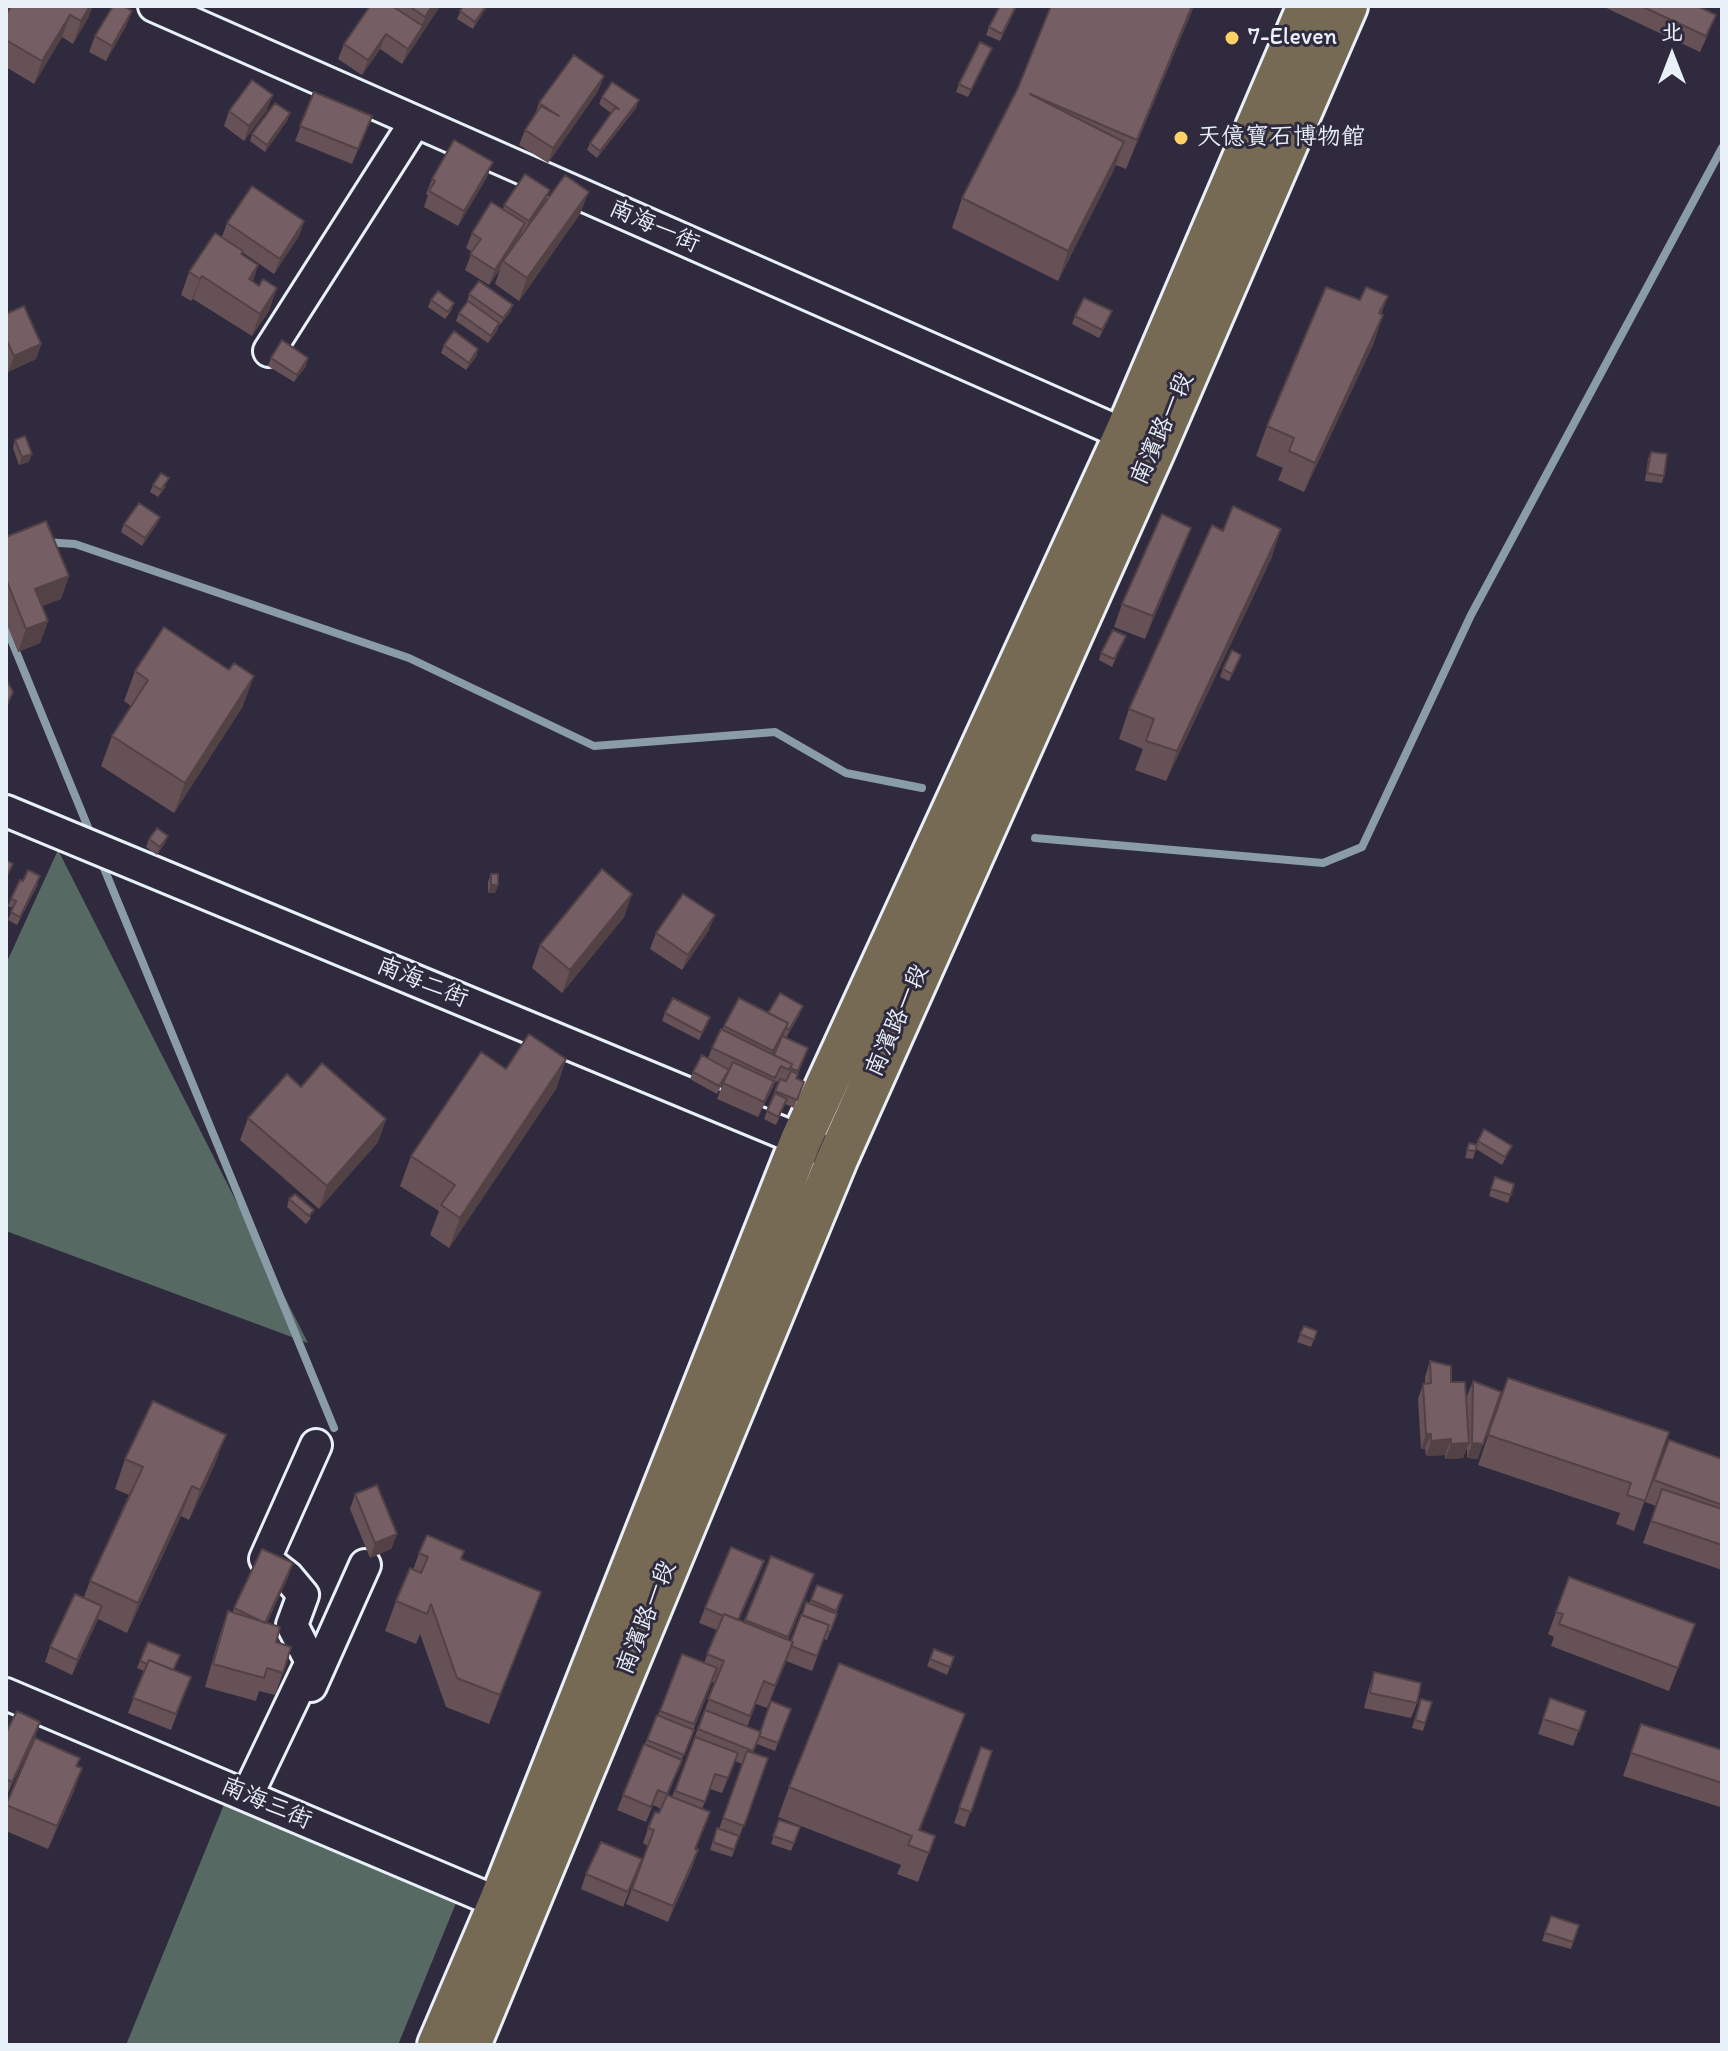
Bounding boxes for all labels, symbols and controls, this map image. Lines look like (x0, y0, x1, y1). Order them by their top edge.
north arrow (1632, 16, 1712, 96)
text: 北 (1661, 18, 1683, 45)
place label: 7-Eleven (1248, 24, 1337, 52)
marker: 7-Eleven (1223, 29, 1241, 47)
place label: 天億寶石博物館 (1197, 124, 1365, 152)
marker: 天億寶石博物館 (1172, 129, 1190, 147)
street label: 南海一街 (604, 194, 704, 260)
street label: 南濱路一段 (1125, 368, 1201, 490)
street label: 南海二街 (372, 952, 472, 1014)
street label: 南濱路一段 (860, 960, 936, 1082)
street label: 南濱路一段 (611, 1557, 683, 1679)
street label: 南海三街 (216, 1772, 316, 1836)

